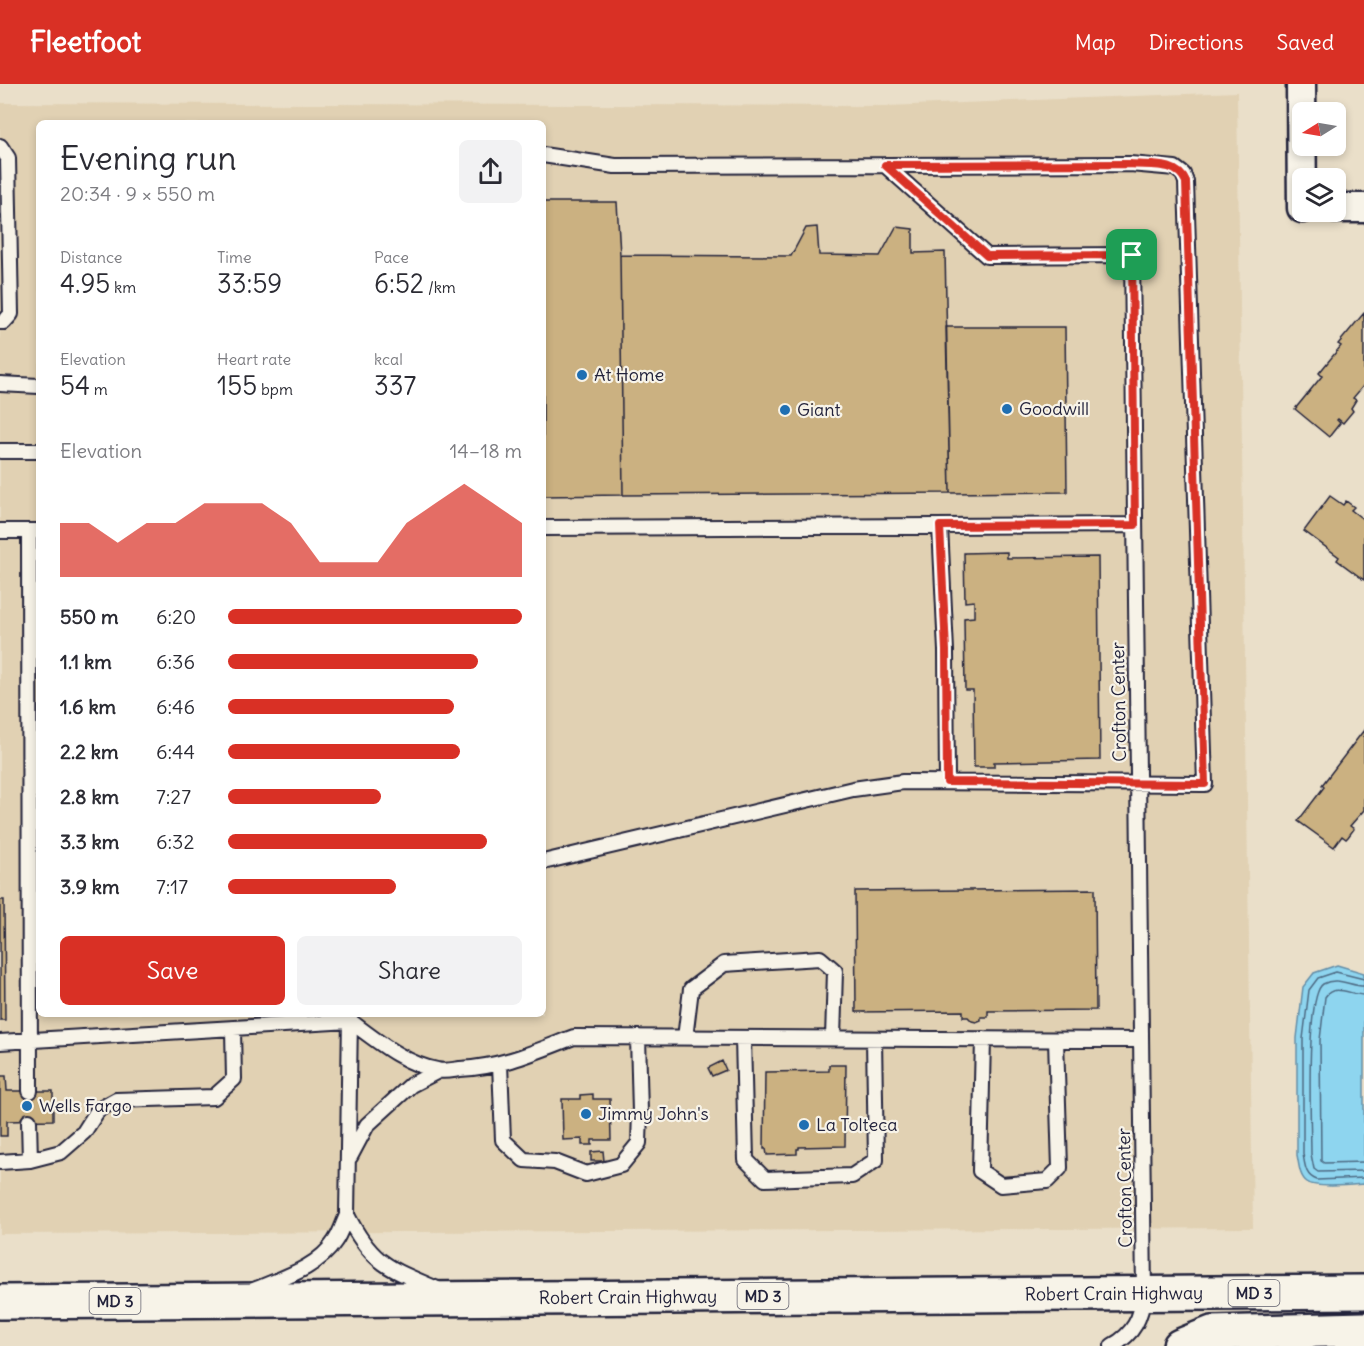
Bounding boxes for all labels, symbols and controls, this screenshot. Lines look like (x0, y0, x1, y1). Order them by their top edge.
text: Fleetfoot (30, 24, 141, 60)
text: Map (1075, 29, 1116, 56)
text: Directions (1149, 29, 1243, 56)
text: Saved (1276, 29, 1334, 56)
north arrow (1292, 102, 1346, 156)
map controls (1292, 102, 1346, 222)
text: Evening run (60, 137, 236, 179)
button: share (459, 140, 522, 203)
button: layers (1292, 168, 1346, 222)
text: 20:34 · 9 × 550 m (60, 181, 215, 206)
pin (1106, 229, 1157, 280)
icon: arrive (1115, 238, 1148, 271)
text: Distance (60, 247, 122, 267)
text: Time (217, 247, 252, 267)
text: Pace (374, 247, 409, 267)
text: 4.95 (60, 267, 110, 300)
text: 33:59 (217, 267, 282, 300)
text: 6:52 (374, 267, 424, 300)
text: km (110, 277, 136, 297)
text: /km (424, 277, 456, 297)
text: Elevation (60, 349, 126, 369)
text: Heart rate (217, 349, 291, 369)
text: kcal (374, 349, 403, 369)
place label: At Home (594, 363, 664, 386)
marker: At Home (575, 368, 589, 382)
text: 54 (60, 369, 90, 402)
text: 155 (217, 369, 257, 402)
text: 337 (374, 369, 416, 402)
text: m (90, 379, 108, 399)
text: bpm (257, 379, 293, 399)
place label: Goodwill (1019, 397, 1089, 420)
place label: Giant (797, 398, 841, 421)
marker: Goodwill (1000, 402, 1014, 416)
marker: Giant (778, 403, 792, 417)
text: Elevation (60, 438, 142, 463)
text: 14–18 m (449, 438, 522, 463)
text: 550 m (60, 604, 118, 629)
text: 6:20 (156, 604, 196, 629)
street label: Crofton Center (1106, 641, 1131, 762)
text: 1.1 km (60, 649, 112, 674)
text: 6:36 (156, 649, 195, 674)
text: 1.6 km (60, 694, 116, 719)
text: 6:46 (156, 694, 195, 719)
text: 2.2 km (60, 739, 119, 764)
text: 6:44 (156, 739, 195, 764)
text: 2.8 km (60, 784, 119, 809)
text: 7:27 (156, 784, 191, 809)
text: 3.3 km (60, 829, 119, 854)
text: 6:32 (156, 829, 194, 854)
text: 3.9 km (60, 874, 120, 899)
text: 7:17 (156, 874, 188, 899)
button: Save (60, 936, 285, 1005)
button: Share (297, 936, 522, 1005)
place label: Wells Fargo (39, 1094, 132, 1117)
marker: Wells Fargo (20, 1099, 34, 1113)
place label: Jimmy John's (598, 1102, 709, 1125)
marker: Jimmy John's (579, 1107, 593, 1121)
place label: La Tolteca (816, 1113, 898, 1136)
marker: La Tolteca (797, 1118, 811, 1132)
street label: Crofton Center (1112, 1127, 1137, 1248)
road number: MD 3 (1228, 1280, 1280, 1306)
street label: Robert Crain Highway (1025, 1281, 1203, 1305)
road number: MD 3 (738, 1283, 789, 1309)
street label: Robert Crain Highway (539, 1285, 717, 1309)
road number: MD 3 (90, 1288, 140, 1314)

